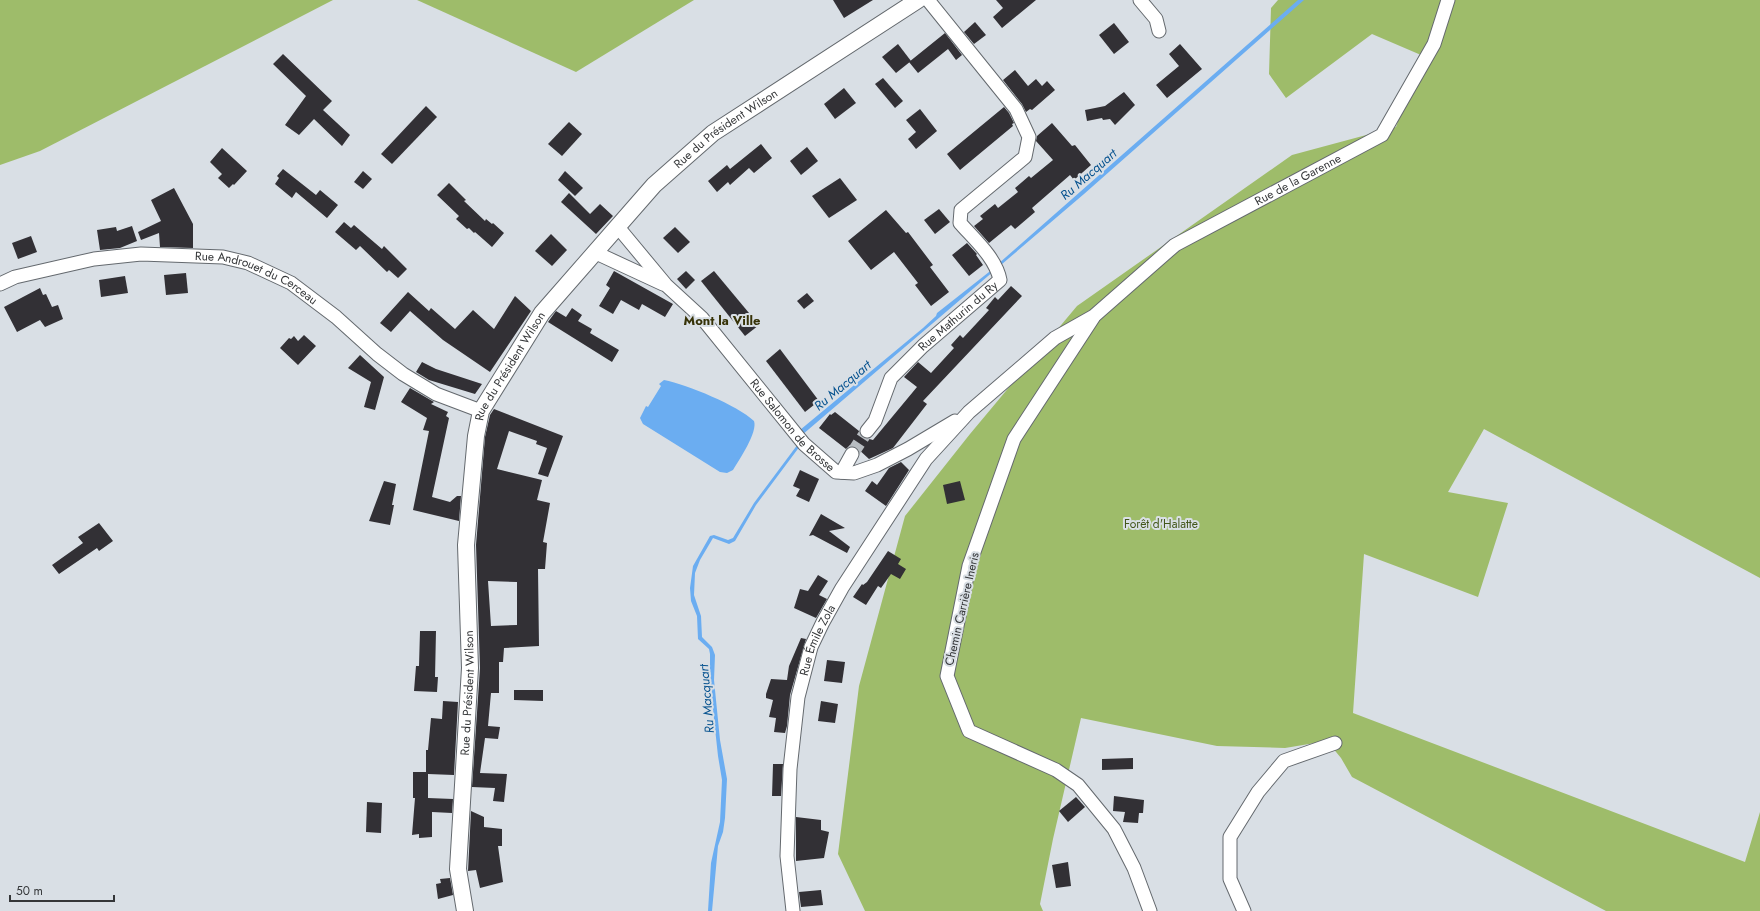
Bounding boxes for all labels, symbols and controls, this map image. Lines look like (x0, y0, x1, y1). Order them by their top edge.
street label: Rue du Président Wilson (670, 84, 781, 173)
water label: Ru Macquart (1056, 144, 1121, 204)
street label: Rue de la Garenne (1252, 149, 1344, 210)
street label: Rue Androuet du Cerceau (195, 247, 321, 309)
street label: Rue Mathurin du Ry (914, 276, 1002, 355)
street label: Rue du Président Wilson (470, 308, 550, 422)
district label: Mont la Ville (684, 311, 761, 330)
water label: Ru Macquart (810, 355, 876, 415)
street label: Rue Salomon de Brosse (746, 375, 839, 476)
park label: Forêt d'Halatte (1124, 515, 1198, 533)
street label: Chemin Carrière Ineris (940, 550, 984, 667)
street label: Rue Émile Zola (795, 601, 840, 678)
street label: Rue du Président Wilson (456, 630, 479, 756)
water label: Ru Macquart (694, 663, 719, 734)
scale bar (10, 877, 114, 903)
text: 50 m (16, 882, 43, 900)

